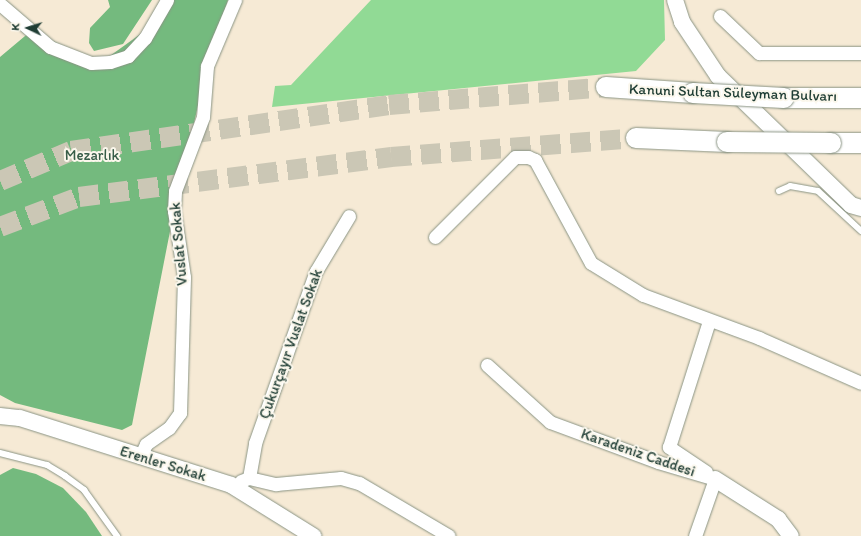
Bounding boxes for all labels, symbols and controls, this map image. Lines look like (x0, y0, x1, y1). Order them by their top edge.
north arrow (8, 8, 48, 48)
text: K (9, 23, 22, 31)
street label: Kanuni Sultan Süleyman Bulvarı (629, 80, 837, 106)
park label: Mezarlık (65, 147, 119, 165)
street label: Vuslat Sokak (166, 202, 192, 286)
street label: Çukurçayır Vuslat Sokak (256, 267, 326, 421)
street label: Karadeniz Caddesi (578, 425, 698, 481)
street label: Erenler Sokak (118, 442, 208, 486)

